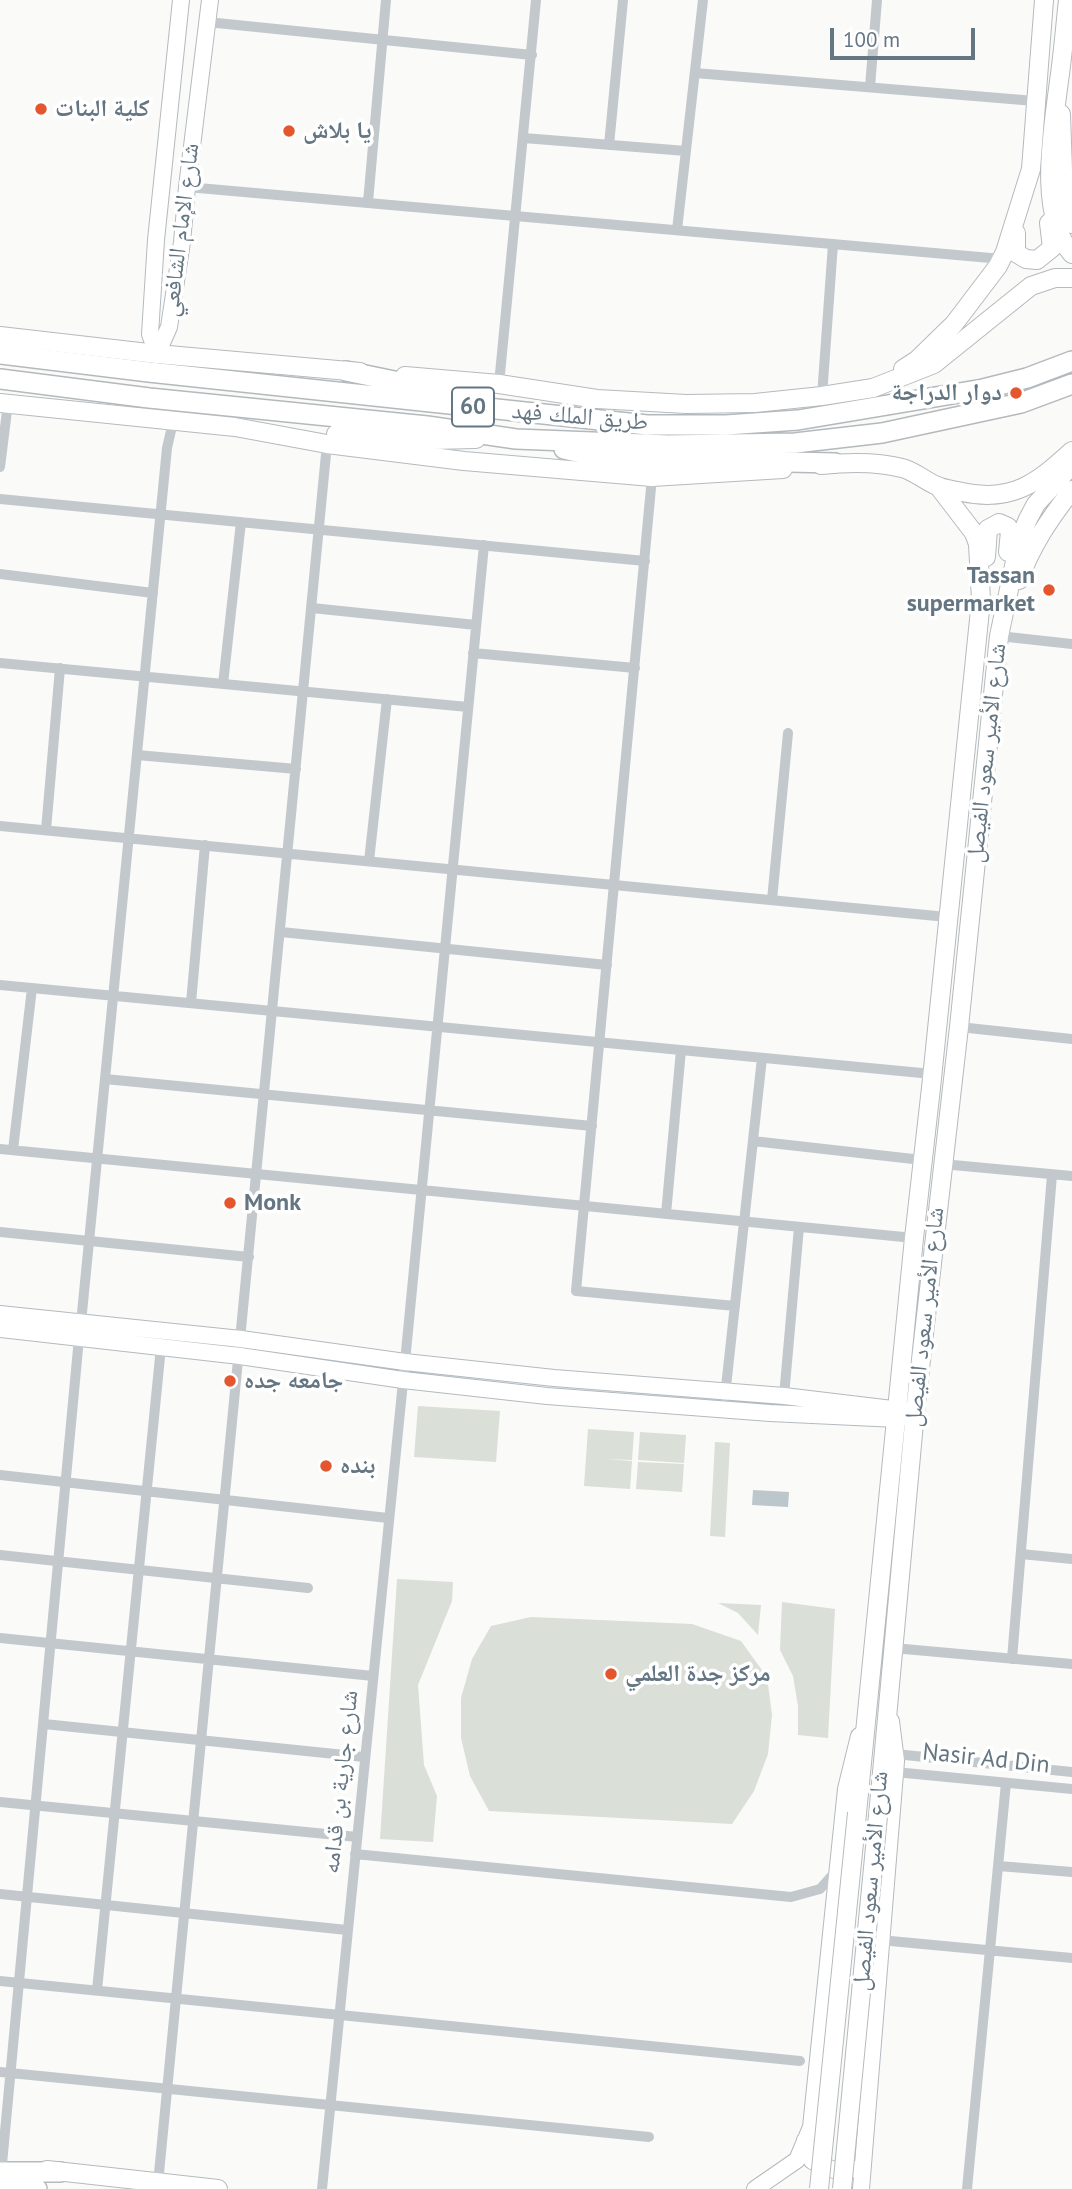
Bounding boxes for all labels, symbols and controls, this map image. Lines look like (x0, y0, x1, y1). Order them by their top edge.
scale bar (834, 14, 979, 58)
text: 100 m (843, 26, 900, 53)
place label: كلية البنات (55, 95, 150, 123)
marker: كلية البنات (33, 101, 49, 117)
place label: يا بلاش (303, 117, 371, 145)
marker: يا بلاش (281, 123, 297, 139)
street label: شارع الإمام الشافعي (156, 142, 206, 318)
place label: دوار الدراجة (891, 379, 1002, 407)
marker: دوار الدراجة (1008, 385, 1024, 401)
road number: 60 (452, 388, 494, 426)
street label: طريق الملك فهد (511, 397, 649, 437)
place label: Tassan supermarket (907, 562, 1035, 618)
marker: Tassan supermarket (1041, 582, 1057, 598)
street label: شارع الأمير سعود الفيصل (961, 642, 1013, 864)
place label: Monk (244, 1189, 301, 1217)
marker: Monk (222, 1195, 238, 1211)
street label: شارع الأمير سعود الفيصل (899, 1206, 951, 1428)
place label: جامعه جده (244, 1367, 343, 1395)
marker: جامعه جده (222, 1373, 238, 1389)
place label: بنده (340, 1452, 375, 1480)
marker: بنده (318, 1458, 334, 1474)
place label: مركز جدة العلمي (625, 1660, 771, 1688)
marker: مركز جدة العلمي (603, 1666, 619, 1682)
street label: شارع جارية بن قدامه (317, 1689, 365, 1875)
street label: Nasir Ad Din (921, 1738, 1051, 1780)
street label: شارع الأمير سعود الفيصل (847, 1770, 895, 1992)

